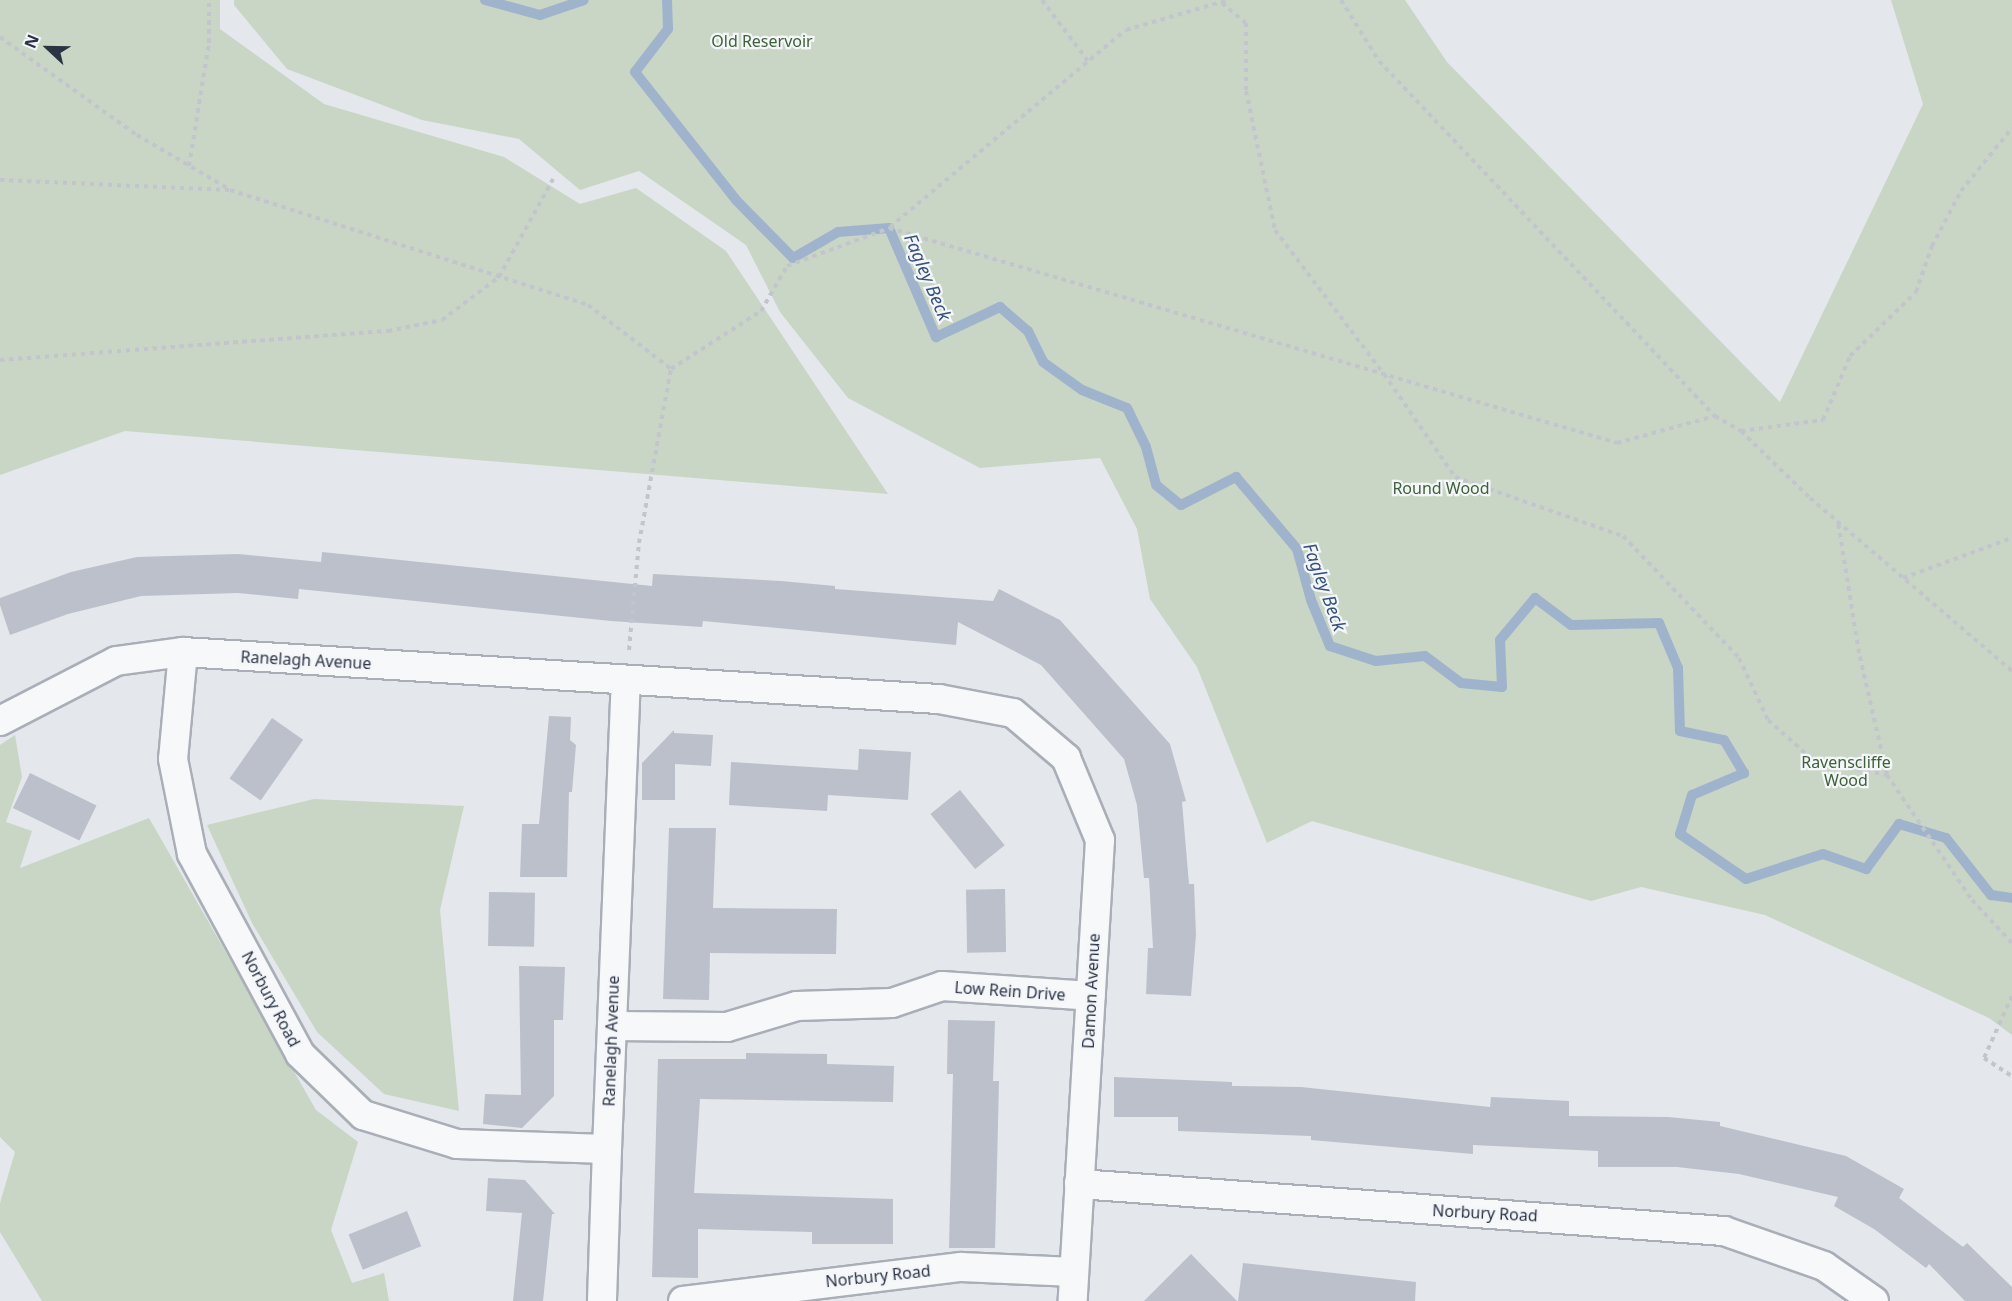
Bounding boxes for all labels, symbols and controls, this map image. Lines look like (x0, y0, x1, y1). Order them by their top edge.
north arrow (18, 18, 78, 78)
text: N (19, 31, 44, 51)
park label: Old Reservoir (711, 31, 813, 51)
water label: Fagley Beck (900, 230, 956, 324)
park label: Round Wood (1392, 478, 1490, 498)
water label: Fagley Beck (1299, 540, 1351, 634)
street label: Ranelagh Avenue (240, 647, 372, 673)
park label: Ravenscliffe Wood (1801, 752, 1891, 790)
street label: Damon Avenue (1078, 933, 1104, 1049)
street label: Norbury Road (238, 948, 304, 1050)
street label: Ranelagh Avenue (599, 975, 623, 1107)
street label: Low Rein Drive (954, 978, 1066, 1004)
street label: Norbury Road (1432, 1201, 1538, 1225)
street label: Norbury Road (825, 1261, 931, 1291)

